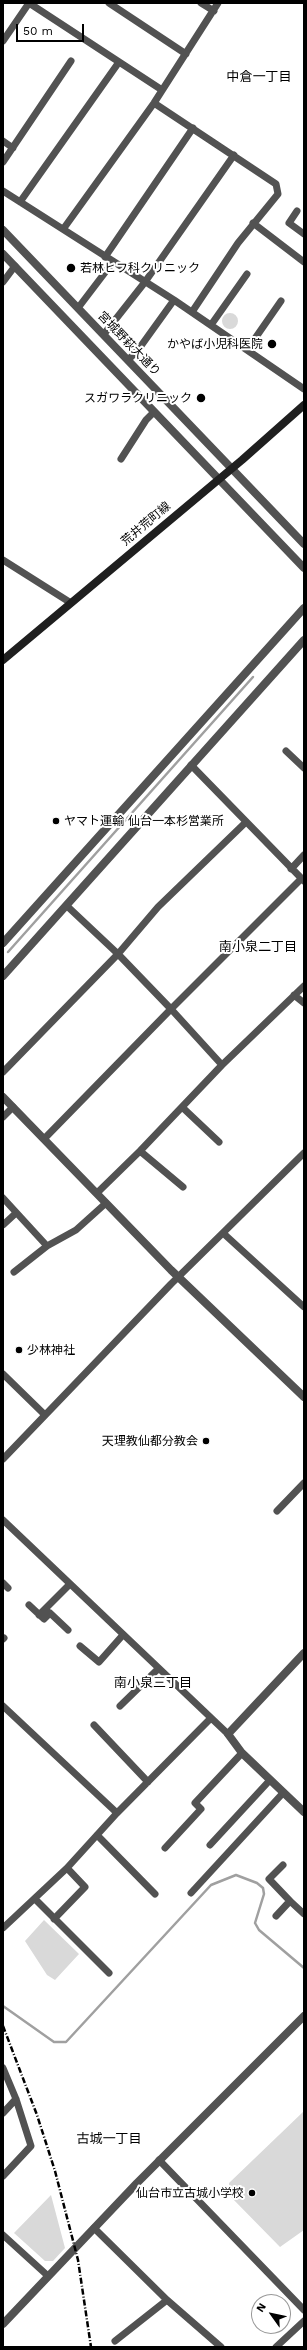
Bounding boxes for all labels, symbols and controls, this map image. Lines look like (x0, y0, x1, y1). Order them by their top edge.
scale bar (18, 16, 86, 42)
text: 50 m (23, 24, 53, 38)
district label: 中倉一丁目 (227, 69, 291, 85)
place label: 若林ヒフ科クリニック (80, 261, 200, 275)
marker: 若林ヒフ科クリニック (65, 262, 77, 274)
street label: 宮城野萩大通り (95, 309, 163, 379)
place label: かやば小児科医院 (167, 337, 263, 351)
marker: かやば小児科医院 (266, 338, 278, 350)
place label: スガワラクリニック (84, 391, 192, 405)
marker: スガワラクリニック (195, 392, 207, 404)
street label: 荒井荒町線 (118, 499, 174, 549)
place label: ヤマト運輸 仙台一本杉営業所 (64, 814, 224, 828)
marker: ヤマト運輸 仙台一本杉営業所 (51, 816, 61, 826)
district label: 南小泉二丁目 (219, 939, 297, 955)
place label: 少林神社 (27, 1343, 75, 1357)
marker: 少林神社 (14, 1345, 24, 1355)
place label: 天理教仙都分教会 (102, 1434, 198, 1448)
marker: 天理教仙都分教会 (201, 1436, 211, 1446)
district label: 南小泉三丁目 (114, 1675, 192, 1691)
district label: 古城一丁目 (77, 2131, 141, 2147)
place label: 仙台市立古城小学校 (136, 2186, 244, 2200)
marker: 仙台市立古城小学校 (247, 2188, 257, 2198)
north arrow (251, 2294, 291, 2334)
text: N (254, 2301, 269, 2315)

